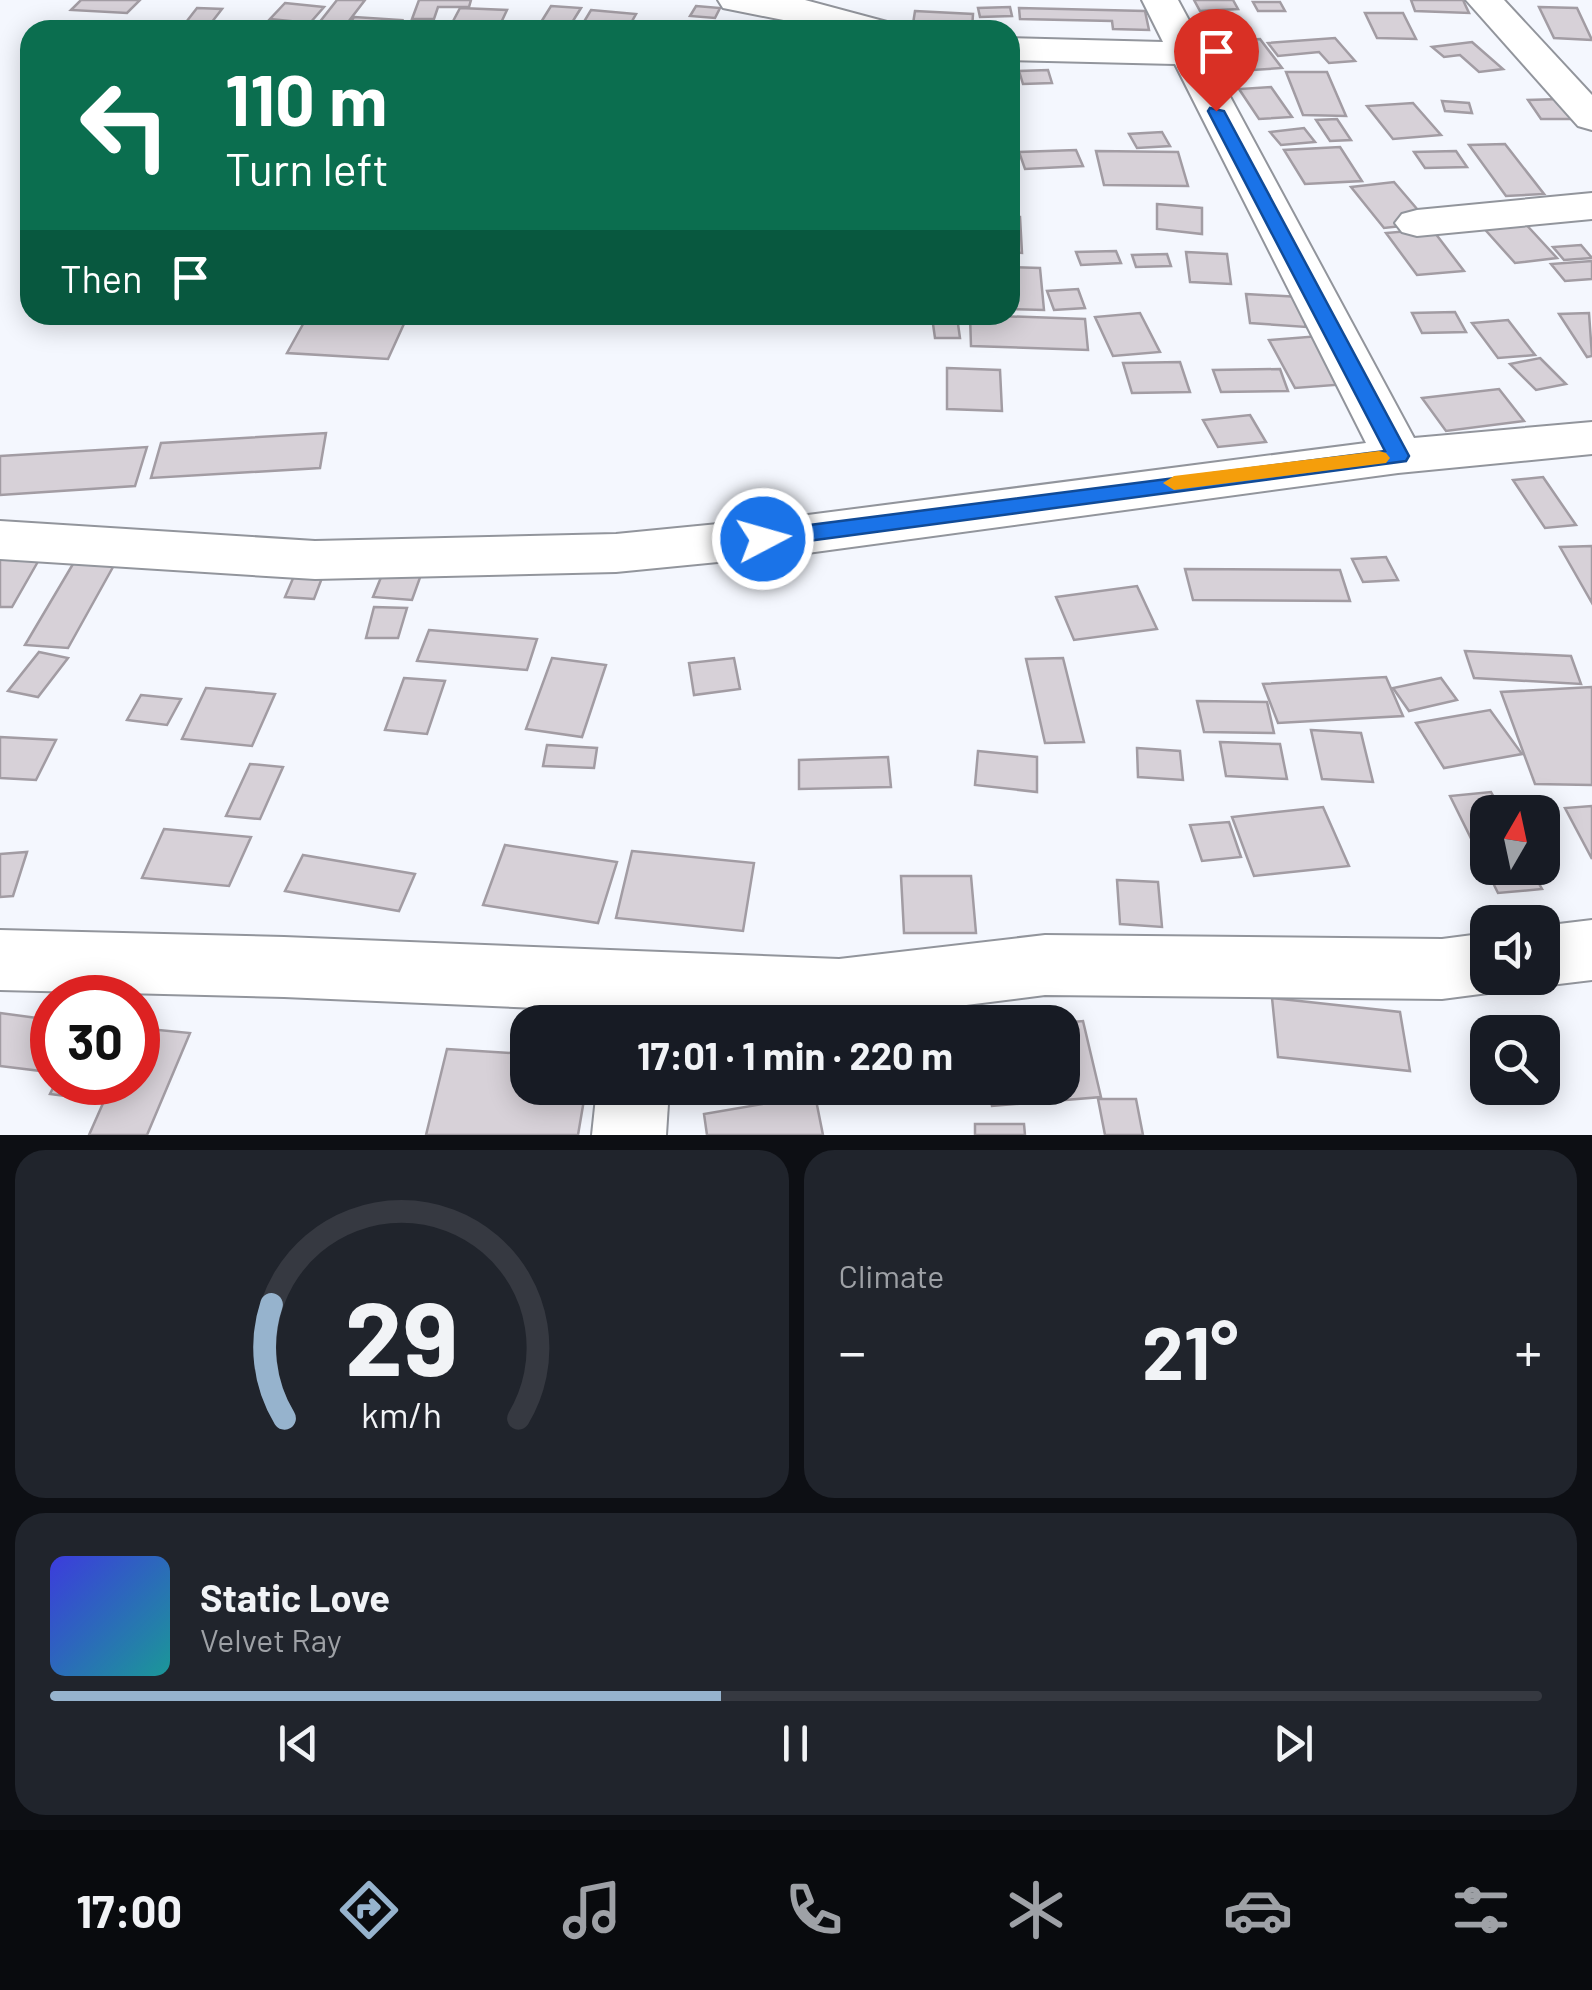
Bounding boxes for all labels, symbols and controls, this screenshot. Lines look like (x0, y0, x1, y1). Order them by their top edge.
pin (1174, 9, 1259, 112)
icon: arrive (1189, 24, 1244, 79)
text: 110 m (225, 56, 387, 140)
icon: left (60, 60, 190, 190)
text: Turn left (225, 141, 389, 195)
icon: arrive (163, 250, 218, 305)
text: Then (60, 255, 143, 301)
position arrow (711, 487, 815, 591)
north arrow (1470, 795, 1560, 885)
map controls (1470, 795, 1560, 1105)
button: sound (1470, 905, 1560, 995)
speed limit sign: 30 (30, 975, 160, 1105)
button: search (1470, 1015, 1560, 1105)
text: 17:01 · 1 min · 220 m (637, 1032, 953, 1078)
text: Climate (839, 1256, 944, 1294)
text: 29 (345, 1272, 458, 1397)
text: 21° (1142, 1305, 1238, 1395)
text: − (839, 1317, 866, 1383)
text: + (1514, 1317, 1542, 1383)
text: km/h (361, 1392, 442, 1435)
text: Static Love (200, 1574, 390, 1620)
text: Velvet Ray (200, 1620, 342, 1658)
icon: previous (271, 1716, 326, 1771)
icon: pause (768, 1716, 823, 1771)
icon: next (1266, 1716, 1321, 1771)
icon: directions (334, 1875, 404, 1945)
icon: music (557, 1875, 627, 1945)
icon: phone (779, 1875, 849, 1945)
icon: climate (1001, 1875, 1071, 1945)
icon: car (1223, 1875, 1293, 1945)
icon: filters (1446, 1875, 1516, 1945)
text: 17:00 (76, 1883, 182, 1937)

